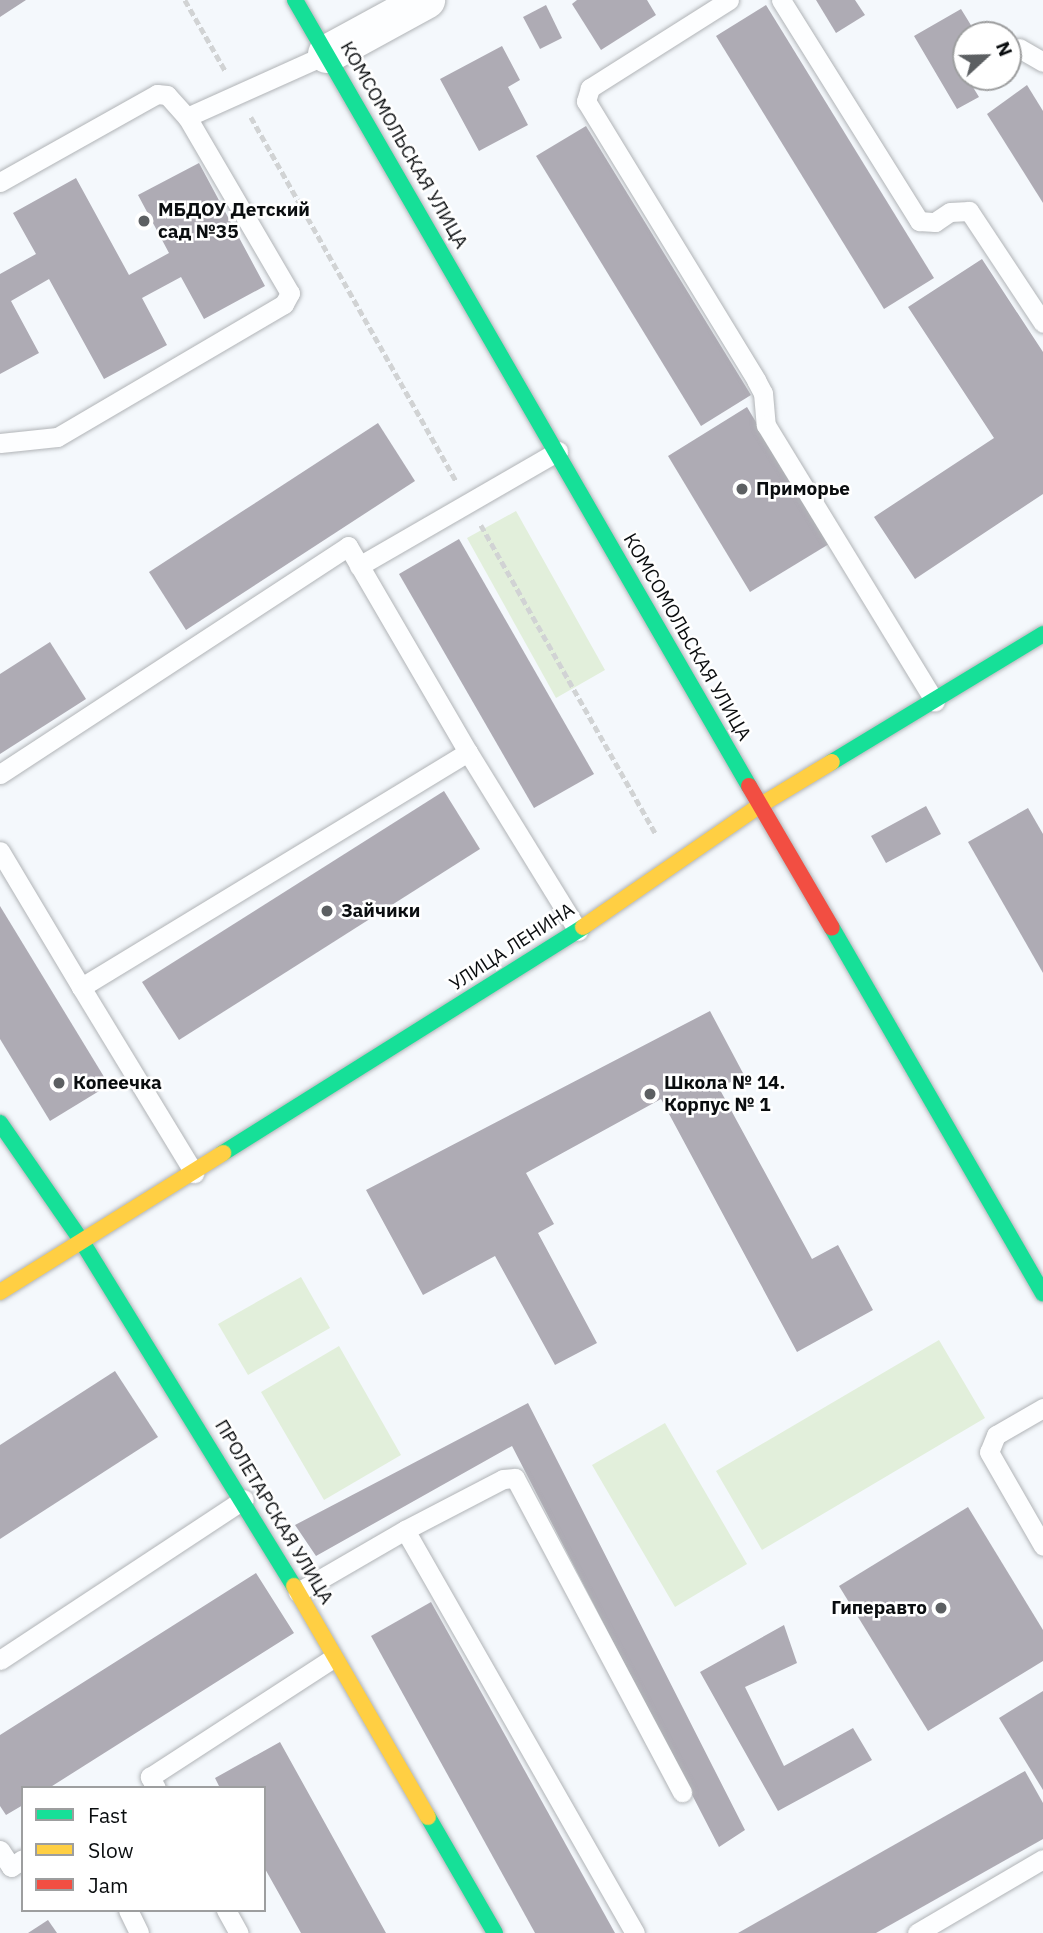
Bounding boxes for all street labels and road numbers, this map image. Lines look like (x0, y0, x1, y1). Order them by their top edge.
street label: КОМСОМОЛЬСКАЯ УЛИЦА (335, 37, 473, 253)
street label: КОМСОМОЛЬСКАЯ УЛИЦА (618, 529, 756, 745)
street label: УЛИЦА ЛЕНИНА (445, 898, 579, 996)
street label: ПРОЛЕТАРСКАЯ УЛИЦА (210, 1416, 338, 1608)

